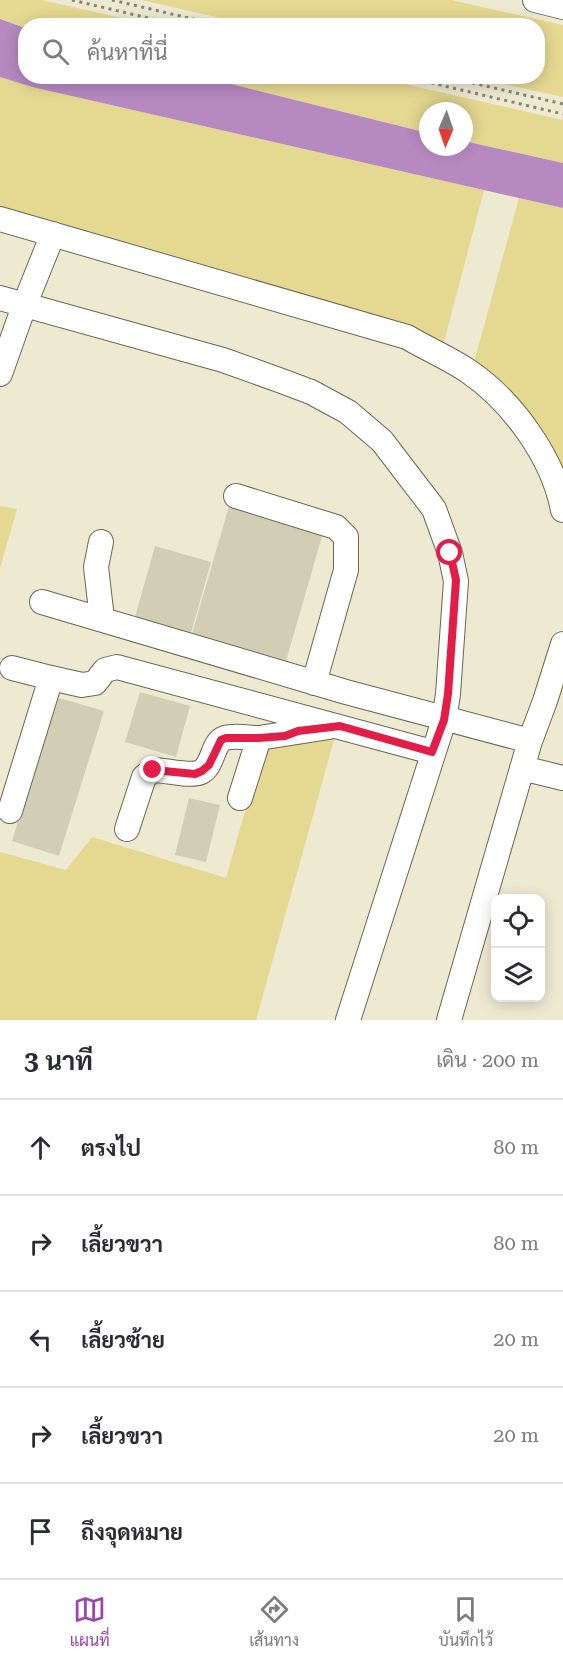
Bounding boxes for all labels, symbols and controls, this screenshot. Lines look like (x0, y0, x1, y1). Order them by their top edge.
search box (18, 18, 545, 84)
icon: search (39, 35, 72, 68)
text: ค้นหาที่นี่ (87, 40, 167, 65)
north arrow (419, 102, 473, 156)
route start (436, 539, 462, 565)
route end (139, 756, 165, 782)
map controls (491, 894, 545, 1002)
button: locate (491, 894, 545, 948)
button: layers (491, 948, 545, 1002)
text: 3 นาที (24, 1046, 93, 1076)
text: เดิน · 200 m (436, 1048, 539, 1072)
icon: ahead (24, 1131, 57, 1164)
text: 80 m (493, 1135, 539, 1159)
text: ตรงไป (81, 1136, 141, 1161)
icon: right (24, 1227, 57, 1260)
text: 80 m (493, 1231, 539, 1255)
text: เลี้ยวขวา (81, 1232, 163, 1257)
icon: left (24, 1323, 57, 1356)
text: 20 m (493, 1327, 539, 1351)
text: เลี้ยวซ้าย (81, 1328, 165, 1353)
icon: right (24, 1419, 57, 1452)
text: 20 m (493, 1423, 539, 1447)
text: เลี้ยวขวา (81, 1424, 163, 1449)
icon: arrive (24, 1515, 57, 1548)
text: ถึงจุดหมาย (81, 1520, 183, 1545)
tab: แผนที่ (70, 1593, 110, 1650)
tab: เส้นทาง (249, 1593, 299, 1650)
tab: บันทึกไว้ (439, 1593, 493, 1650)

